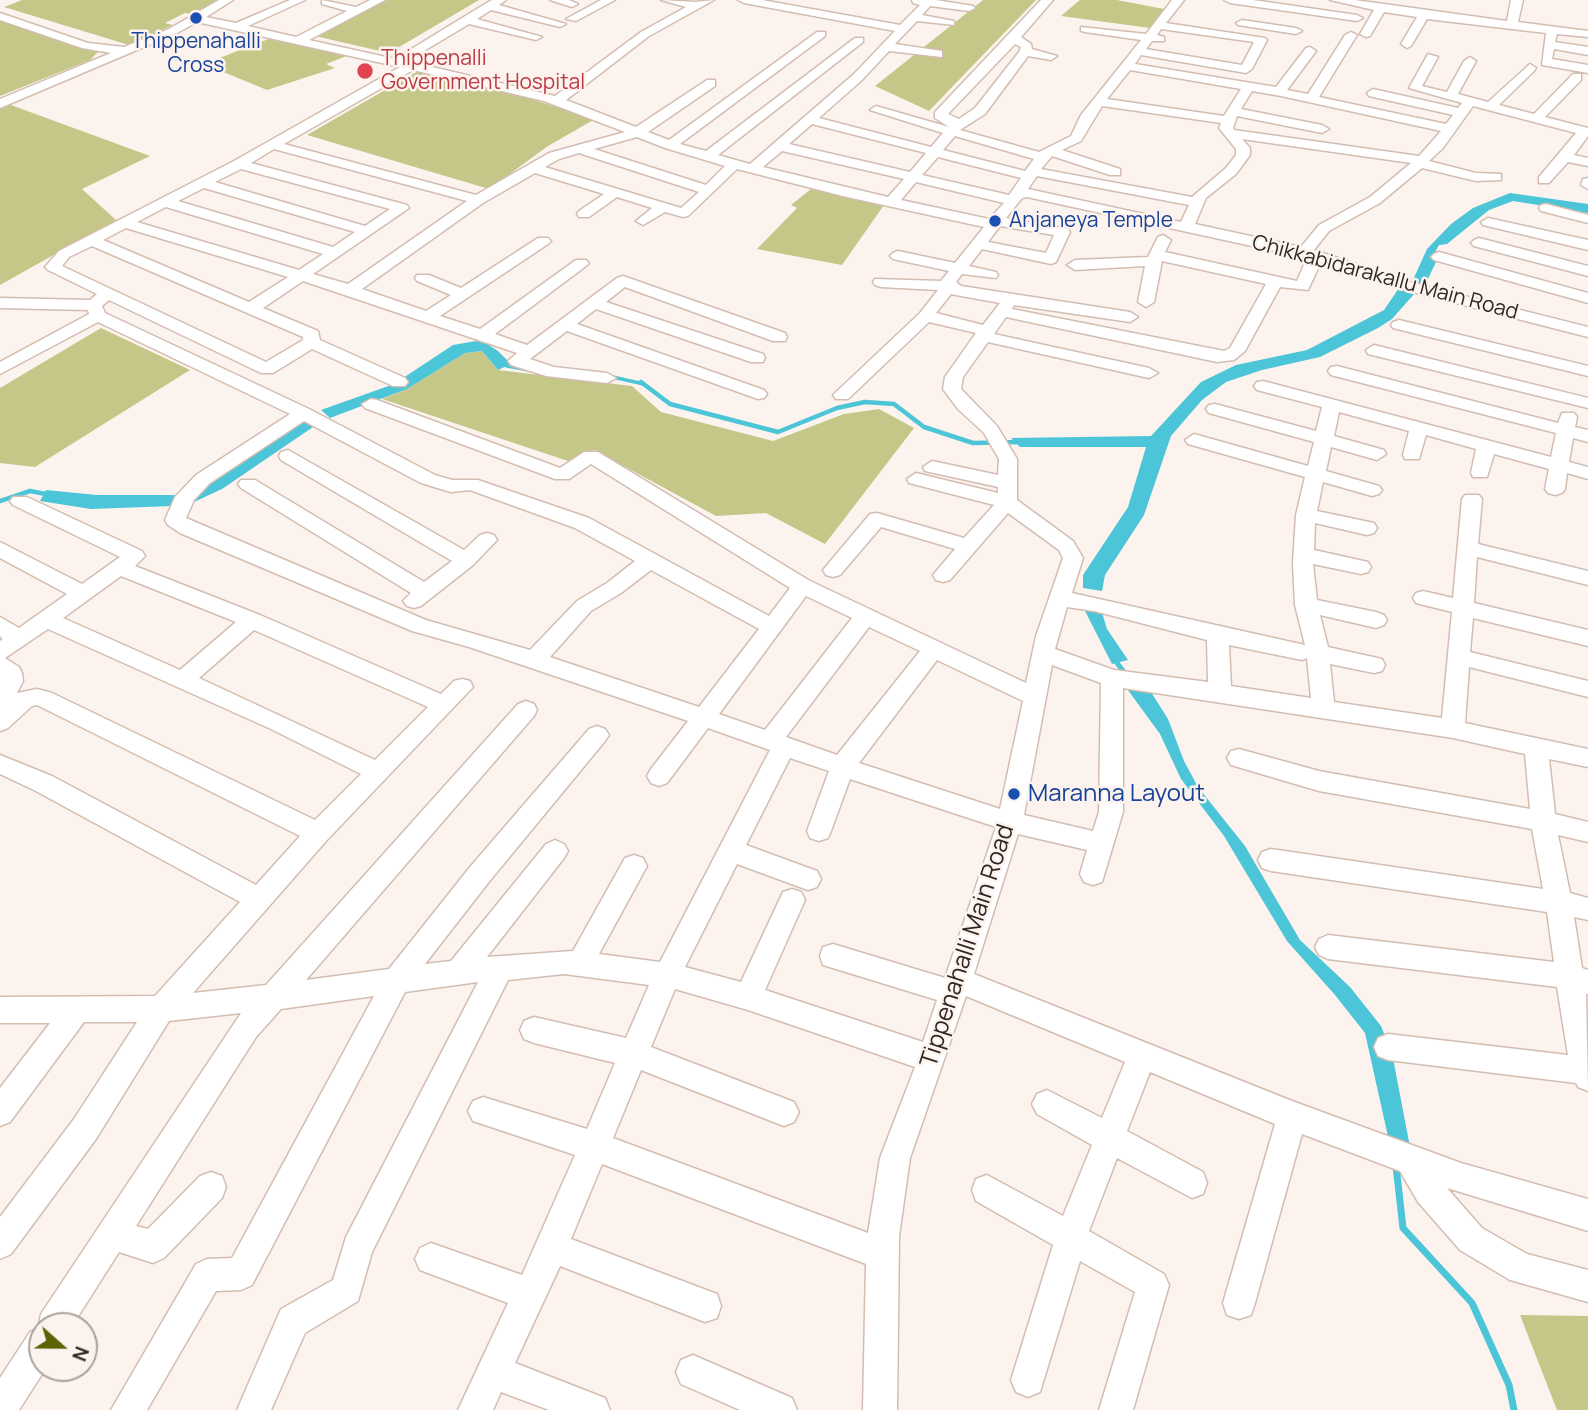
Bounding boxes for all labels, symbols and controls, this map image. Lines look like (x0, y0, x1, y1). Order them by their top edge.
marker: Thippenahalli Cross (188, 10, 204, 26)
place label: Thippenahalli Cross (131, 29, 261, 79)
place label: Thippenalli Government Hospital (381, 46, 585, 96)
marker: Thippenalli Government Hospital (355, 61, 375, 81)
place label: Anjaneya Temple (1009, 208, 1173, 234)
marker: Anjaneya Temple (987, 213, 1003, 229)
street label: Chikkabidarakallu Main Road (1249, 230, 1521, 326)
place label: Maranna Layout (1028, 780, 1205, 808)
marker: Maranna Layout (1006, 786, 1022, 802)
street label: Tippenahalli Main Road (915, 821, 1021, 1071)
north arrow (28, 1312, 98, 1382)
text: N (66, 1343, 95, 1365)

